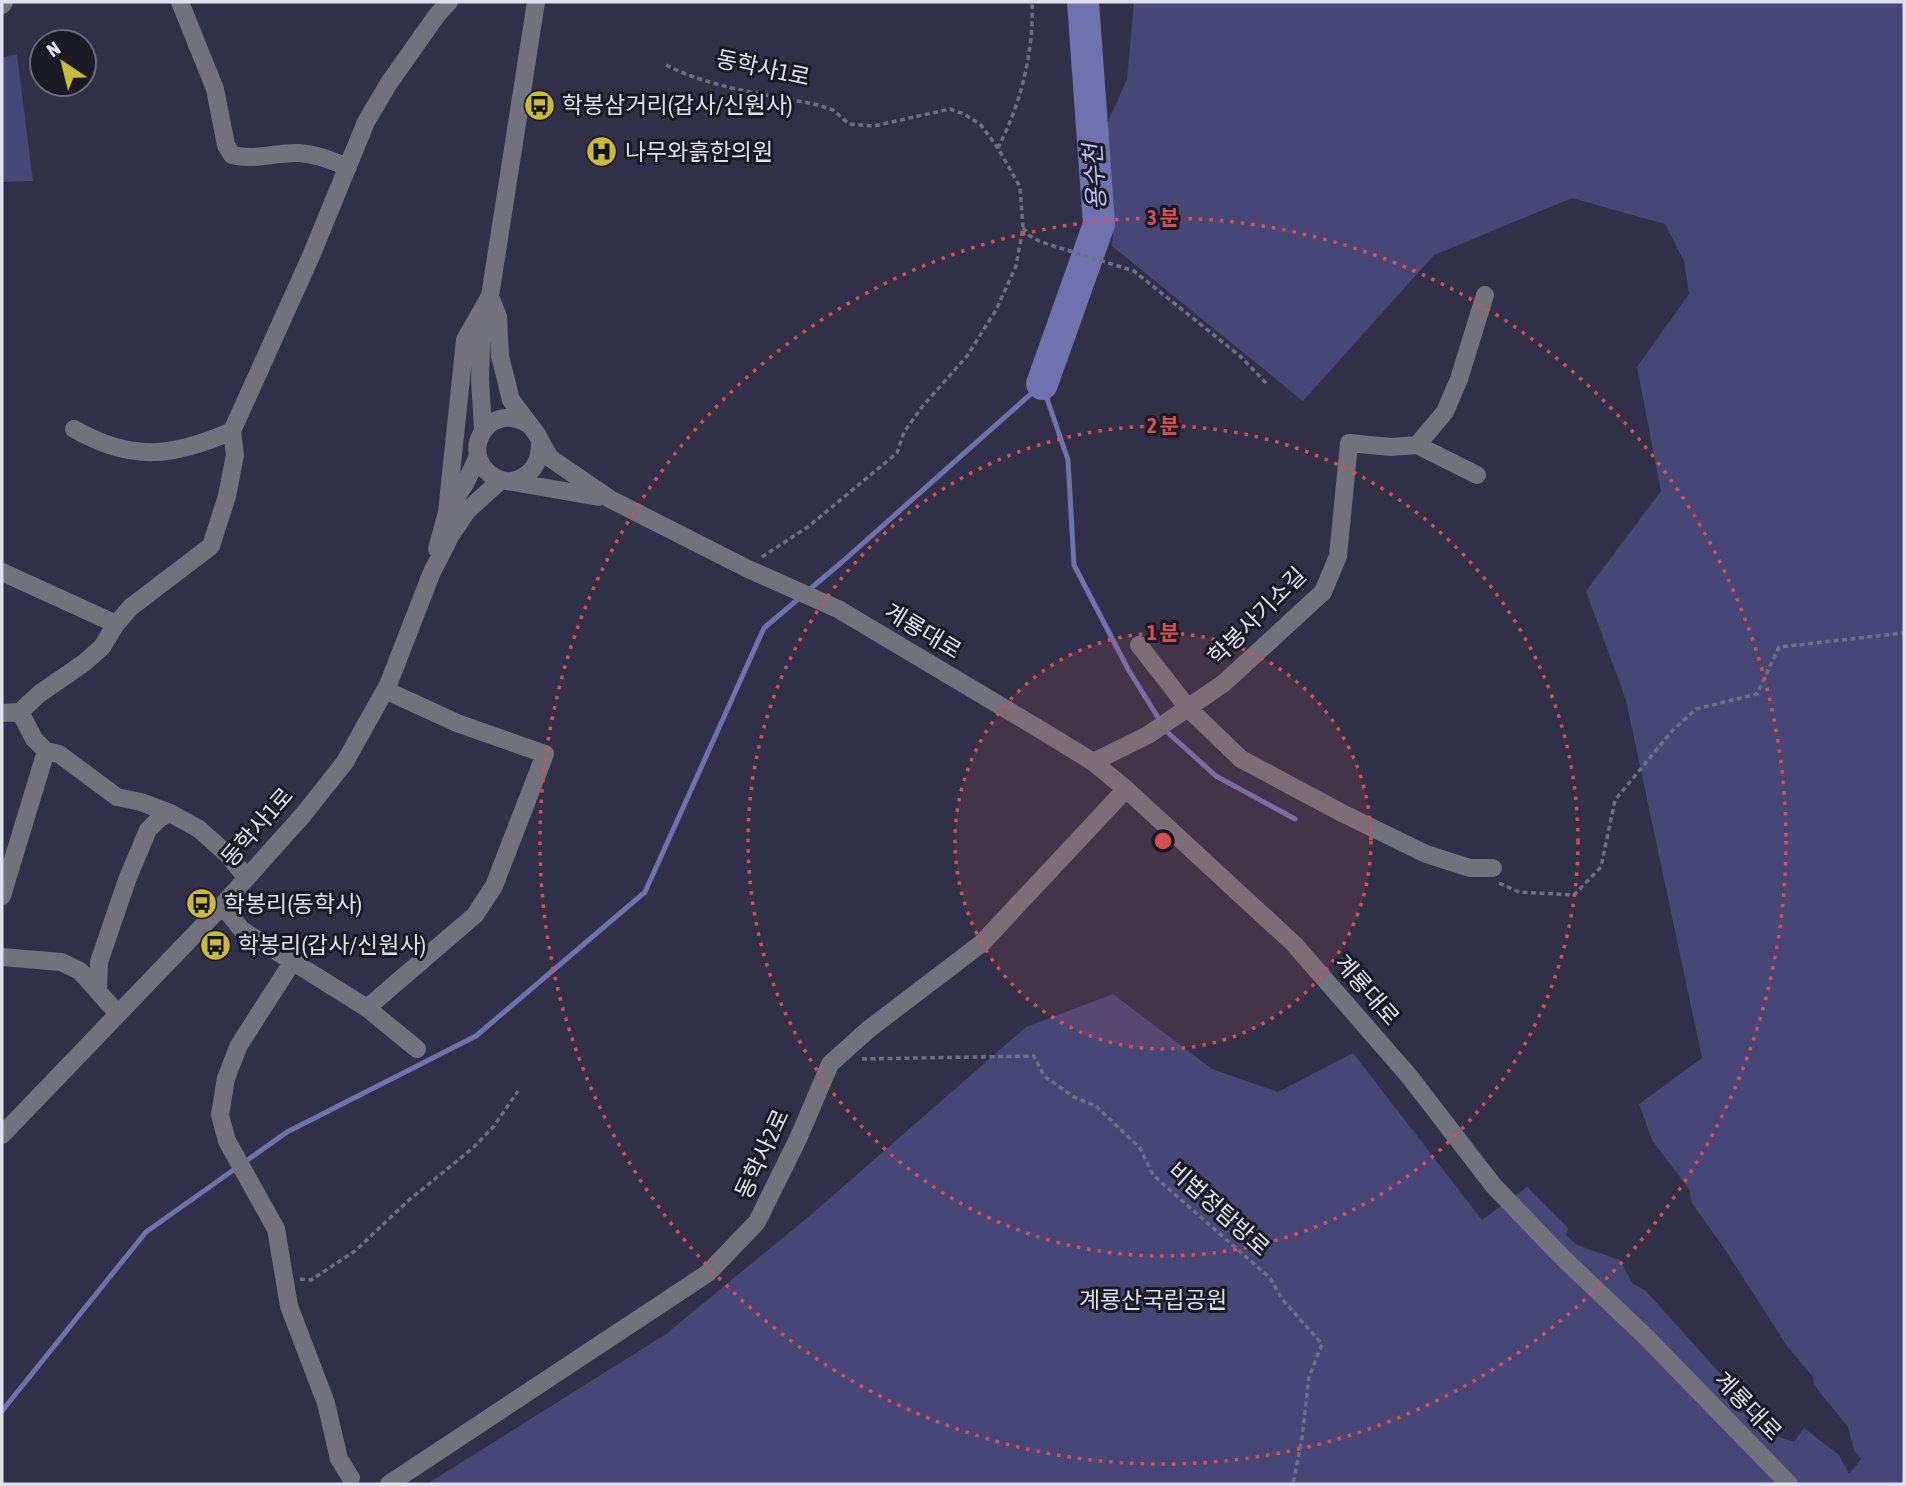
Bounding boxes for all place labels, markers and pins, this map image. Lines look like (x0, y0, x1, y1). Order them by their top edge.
bus stop icon: 학봉삼거리(갑사/신원사) (522, 88, 556, 122)
place label: 학봉삼거리(갑사/신원사) (562, 92, 792, 118)
hospital icon: 나무와흙한의원 (585, 135, 619, 169)
place label: 나무와흙한의원 (625, 139, 773, 165)
centre of rings (1151, 829, 1175, 853)
bus stop icon: 학봉리(동학사) (184, 887, 218, 921)
place label: 학봉리(동학사) (224, 891, 362, 917)
bus stop icon: 학봉리(갑사/신원사) (198, 928, 232, 962)
place label: 학봉리(갑사/신원사) (238, 932, 426, 958)

